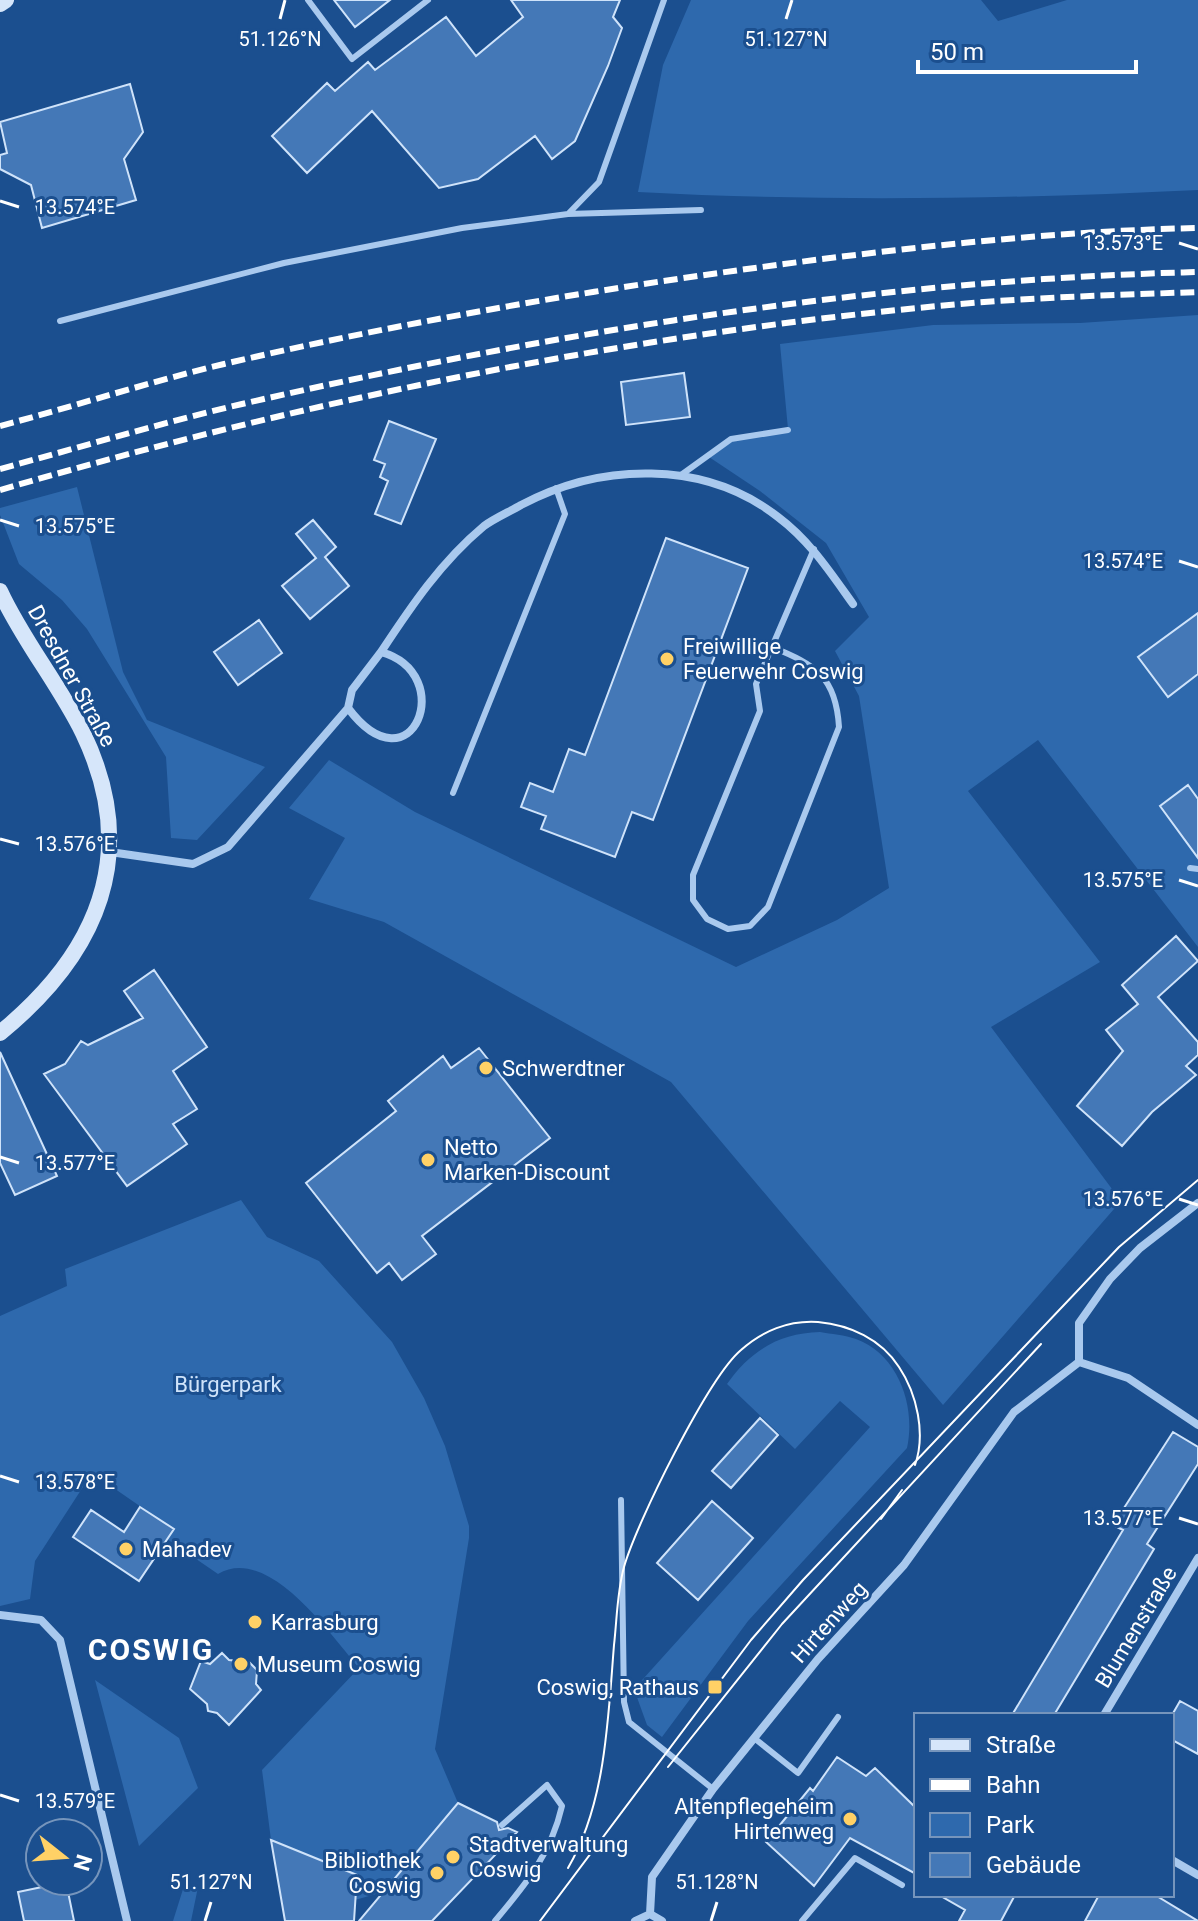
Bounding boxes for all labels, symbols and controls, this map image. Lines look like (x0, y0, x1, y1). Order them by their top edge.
scale bar (918, 24, 1136, 74)
text: 51.126°N (238, 27, 322, 51)
text: 51.127°N (744, 27, 828, 51)
text: 50 m (930, 38, 984, 66)
text: 13.574°E (35, 195, 115, 219)
text: 13.573°E (1083, 231, 1163, 255)
text: 13.575°E (35, 514, 115, 538)
text: 13.574°E (1083, 549, 1163, 573)
street label: Dresdner Straße (23, 601, 121, 751)
place label: Freiwillige Feuerwehr Coswig (683, 634, 864, 684)
marker: Freiwillige Feuerwehr Coswig (658, 650, 676, 668)
text: 13.576°E (35, 832, 115, 856)
text: 13.575°E (1083, 868, 1163, 892)
place label: Schwerdtner (502, 1056, 626, 1081)
marker: Schwerdtner (477, 1059, 495, 1077)
place label: Netto Marken-Discount (444, 1135, 610, 1185)
text: 13.577°E (35, 1151, 115, 1175)
marker: Netto Marken-Discount (419, 1151, 437, 1169)
text: 13.576°E (1083, 1187, 1163, 1211)
park label: Bürgerpark (174, 1372, 283, 1397)
text: 13.578°E (35, 1470, 115, 1494)
text: 13.577°E (1083, 1506, 1163, 1530)
place label: Mahadev (142, 1537, 232, 1562)
marker: Mahadev (117, 1540, 135, 1558)
street label: Blumenstraße (1090, 1562, 1182, 1692)
street label: Hirtenweg (786, 1576, 872, 1668)
place label: Karrasburg (271, 1610, 379, 1635)
marker: Karrasburg (246, 1613, 264, 1631)
district label: COSWIG (88, 1632, 214, 1667)
place label: Museum Coswig (257, 1652, 421, 1677)
marker: Museum Coswig (232, 1655, 250, 1673)
place label: Coswig, Rathaus (536, 1675, 699, 1700)
marker: Coswig, Rathaus (706, 1678, 724, 1696)
legend (914, 1713, 1174, 1897)
text: Straße (986, 1731, 1056, 1759)
text: Bahn (986, 1771, 1040, 1799)
text: 13.579°E (35, 1789, 115, 1813)
place label: Altenpflegeheim Hirtenweg (674, 1794, 834, 1844)
marker: Altenpflegeheim Hirtenweg (841, 1810, 859, 1828)
text: Park (986, 1811, 1035, 1839)
north arrow (24, 1817, 104, 1897)
place label: Stadtverwaltung Coswig (469, 1832, 628, 1882)
place label: Bibliothek Coswig (324, 1848, 422, 1898)
marker: Stadtverwaltung Coswig (444, 1848, 462, 1866)
text: Gebäude (986, 1851, 1081, 1879)
text: N (68, 1852, 97, 1874)
marker: Bibliothek Coswig (428, 1864, 446, 1882)
text: 51.127°N (169, 1870, 253, 1894)
text: 51.128°N (675, 1870, 759, 1894)

